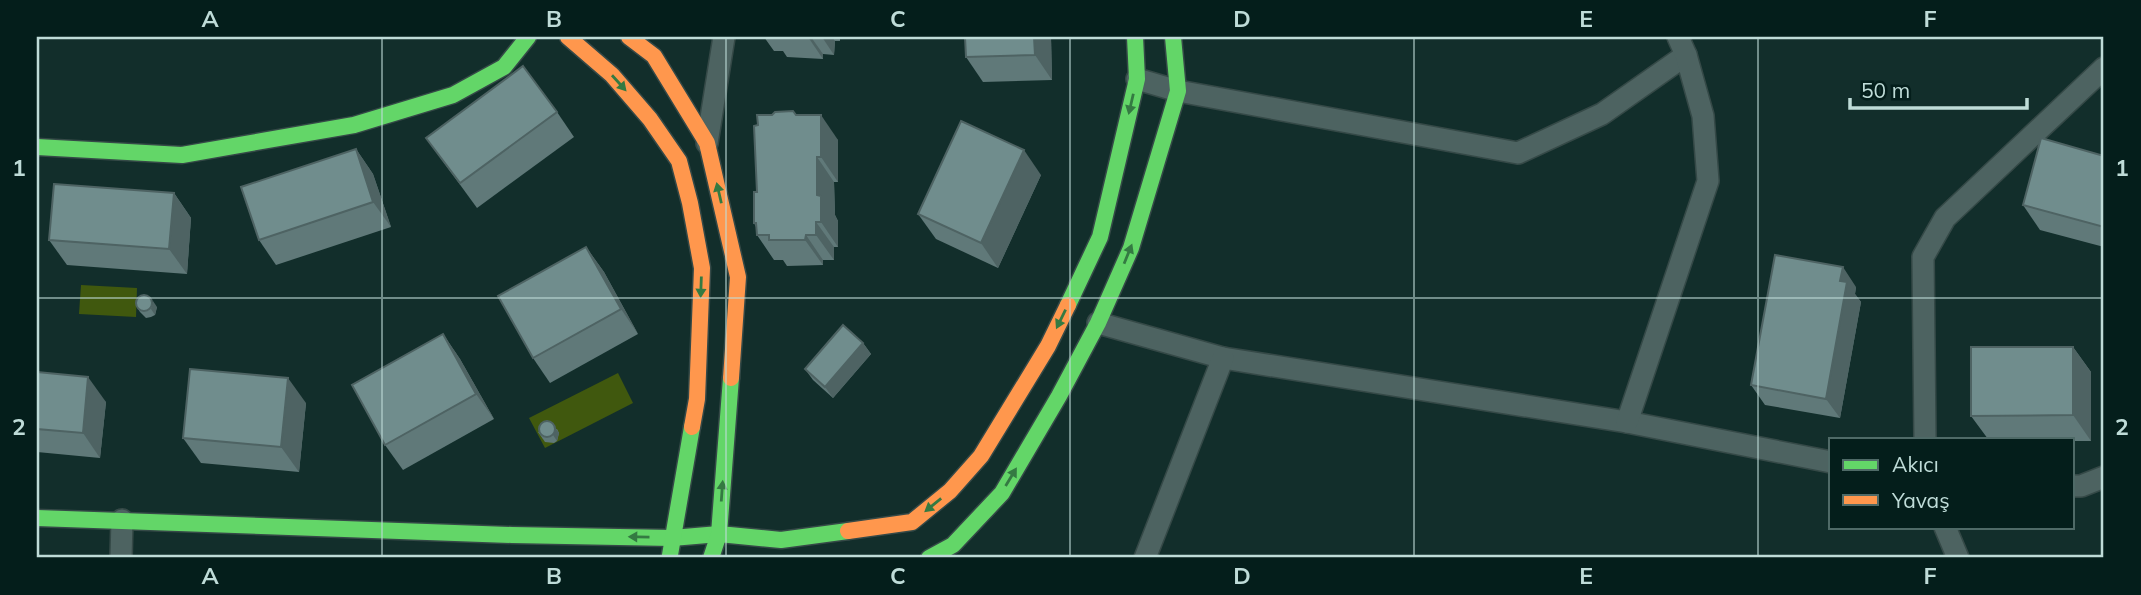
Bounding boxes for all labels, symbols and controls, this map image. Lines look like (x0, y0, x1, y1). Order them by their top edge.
text: A (201, 4, 219, 33)
text: B (546, 4, 562, 33)
text: C (890, 4, 906, 33)
text: D (1233, 4, 1251, 33)
text: E (1579, 4, 1593, 33)
text: F (1923, 4, 1937, 33)
scale bar (1850, 66, 2027, 110)
one-way arrow (610, 74, 626, 91)
text: 50 m (1861, 77, 1910, 103)
one-way arrow (1125, 93, 1136, 115)
text: 1 (12, 153, 26, 182)
text: 1 (2115, 153, 2129, 182)
one-way arrow (713, 182, 724, 204)
one-way arrow (1122, 243, 1133, 264)
one-way arrow (696, 276, 707, 298)
one-way arrow (1055, 309, 1066, 329)
text: 2 (12, 412, 26, 441)
text: 2 (2115, 412, 2129, 441)
legend (1829, 438, 2074, 528)
text: Akıcı (1892, 451, 1939, 477)
one-way arrow (1005, 468, 1018, 487)
one-way arrow (717, 480, 728, 502)
text: Yavaş (1891, 487, 1950, 513)
one-way arrow (924, 498, 942, 513)
one-way arrow (628, 531, 650, 543)
text: A (201, 561, 219, 590)
text: B (546, 561, 562, 590)
text: C (890, 561, 906, 590)
text: D (1233, 561, 1251, 590)
text: E (1579, 561, 1593, 590)
text: F (1923, 561, 1937, 590)

